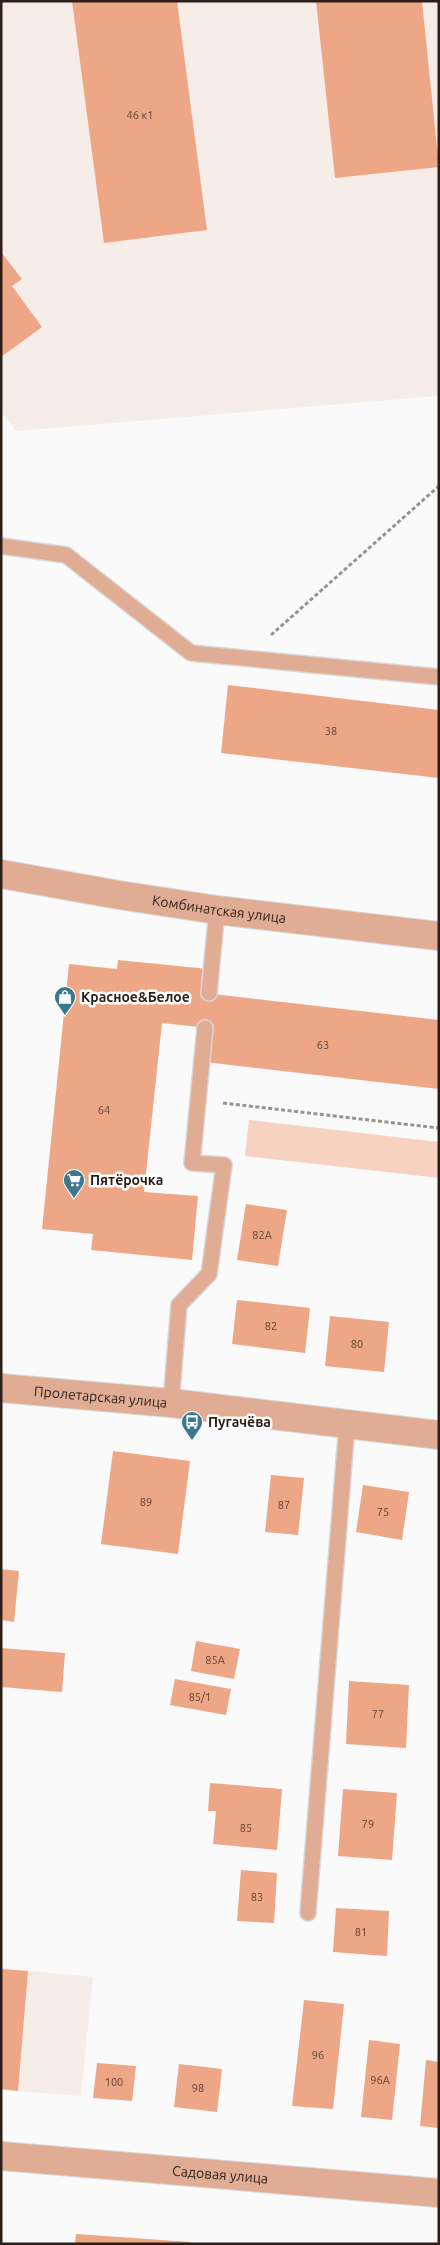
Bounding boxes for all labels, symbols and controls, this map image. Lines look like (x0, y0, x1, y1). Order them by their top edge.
house number: 46 к1 (127, 109, 153, 121)
house number: 38 (325, 725, 337, 737)
street label: Комбинатская улица (151, 892, 287, 926)
shop icon: Красное&Белое (53, 985, 77, 1016)
place label: Красное&Белое (81, 989, 190, 1005)
house number: 63 (317, 1039, 329, 1051)
house number: 64 (98, 1104, 110, 1116)
supermarket icon: Пятёрочка (62, 1168, 86, 1199)
place label: Пятёрочка (90, 1172, 163, 1188)
house number: 82А (252, 1229, 273, 1241)
house number: 82 (265, 1320, 277, 1332)
house number: 80 (351, 1338, 363, 1350)
street label: Пролетарская улица (33, 1383, 168, 1411)
bus stop icon: Пугачёва (180, 1410, 204, 1441)
place label: Пугачёва (208, 1414, 271, 1430)
house number: 89 (140, 1496, 152, 1508)
house number: 87 (278, 1499, 290, 1511)
house number: 75 (377, 1506, 389, 1518)
house number: 85А (205, 1654, 226, 1666)
house number: 85/1 (189, 1691, 211, 1703)
house number: 77 (372, 1708, 384, 1720)
house number: 79 (362, 1818, 374, 1830)
house number: 85 (240, 1822, 252, 1834)
house number: 83 (251, 1891, 263, 1903)
house number: 81 (355, 1926, 367, 1938)
house number: 96 (312, 2049, 324, 2061)
house number: 96А (370, 2074, 391, 2086)
house number: 100 (105, 2076, 123, 2088)
house number: 98 (192, 2082, 204, 2094)
street label: Садовая улица (172, 2162, 269, 2187)

